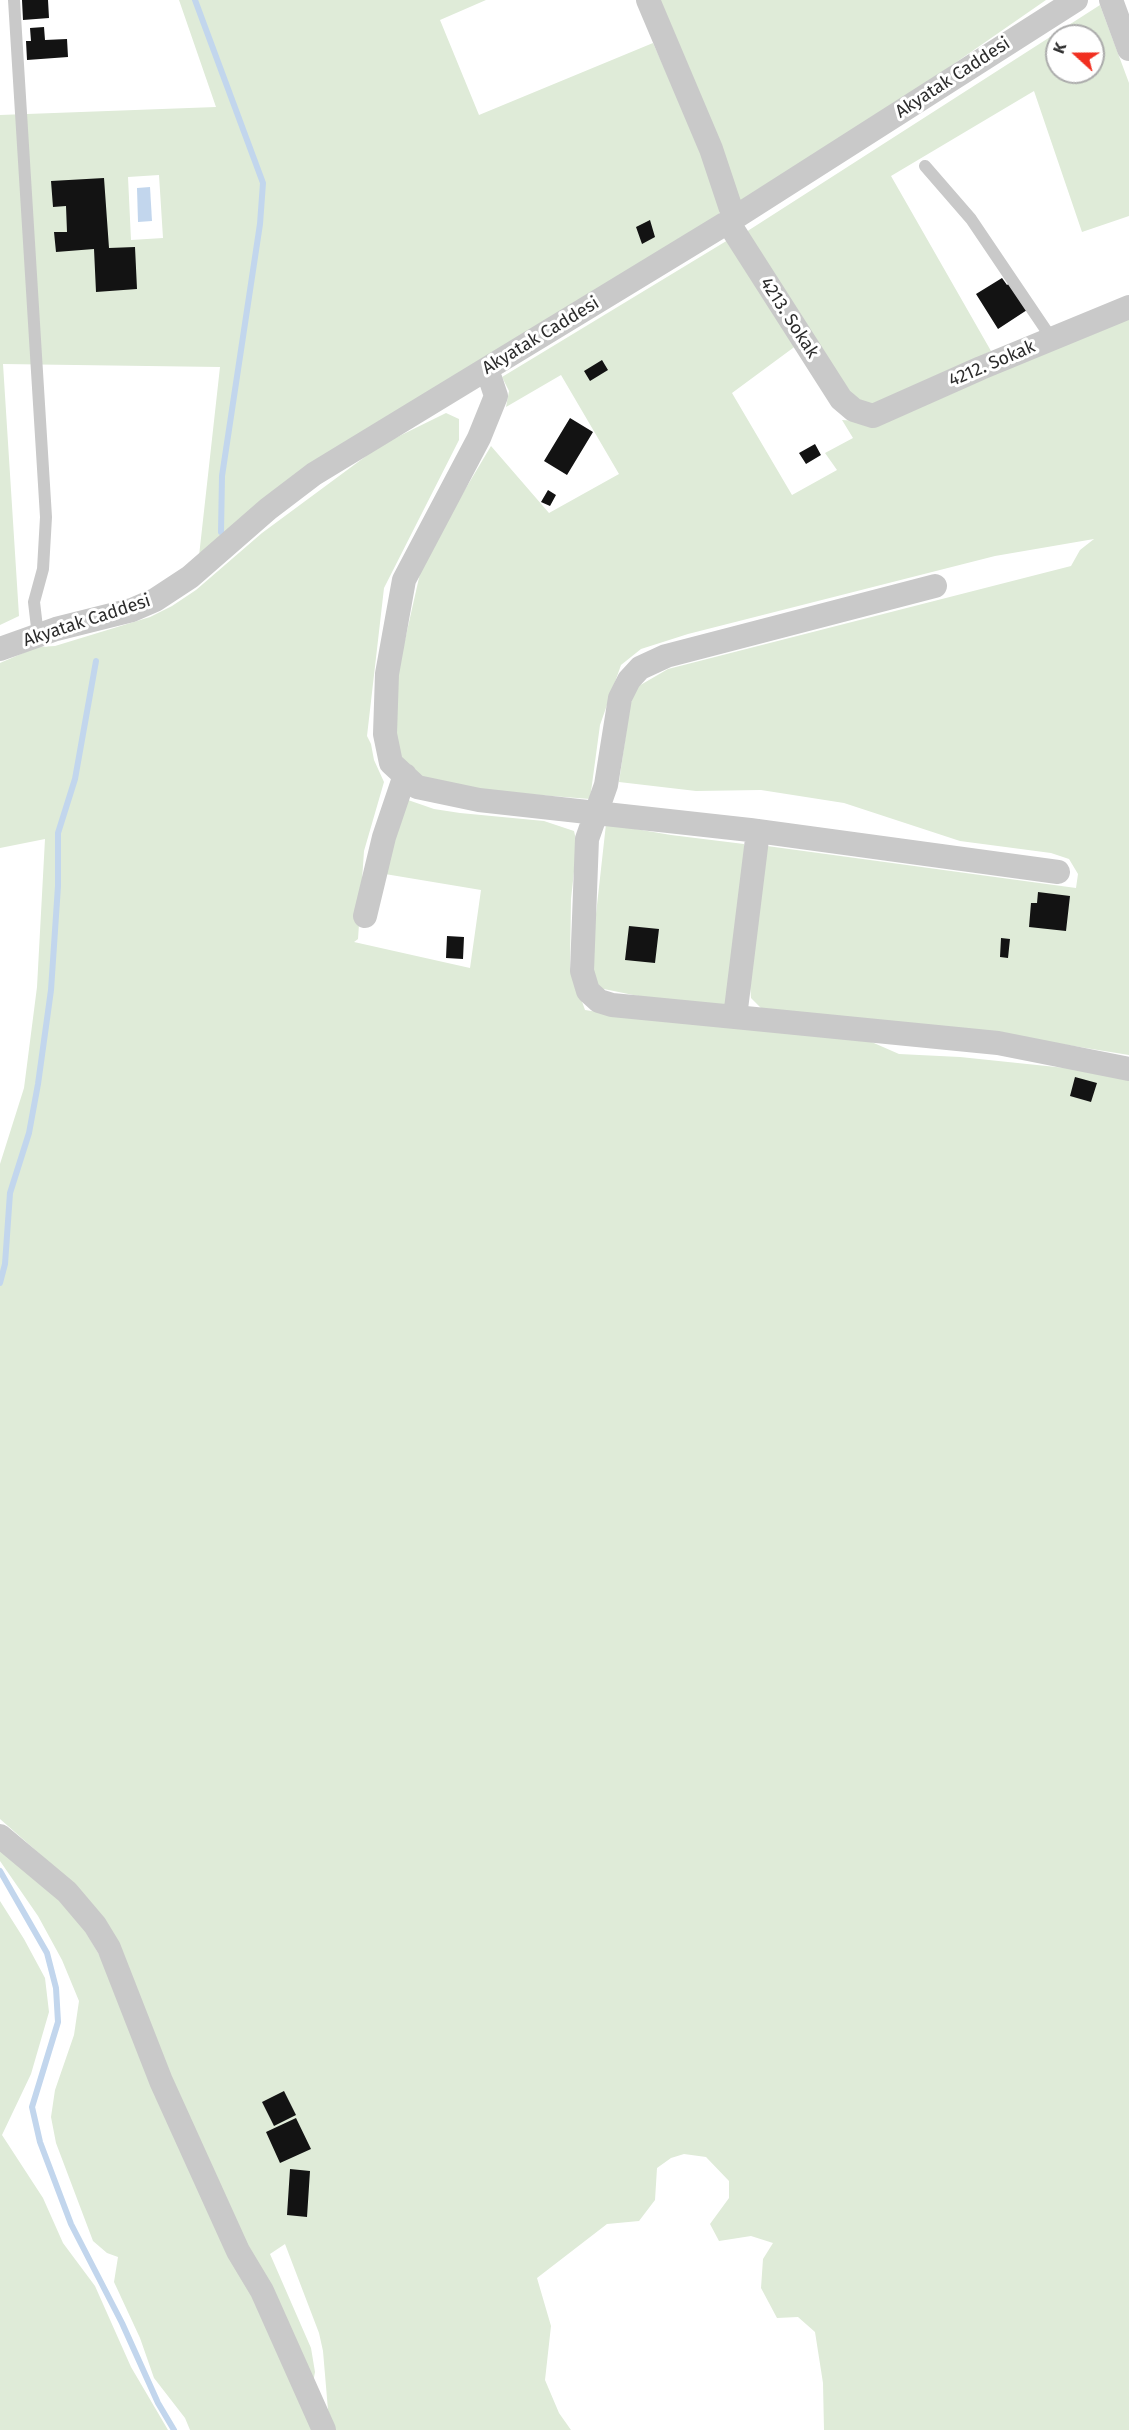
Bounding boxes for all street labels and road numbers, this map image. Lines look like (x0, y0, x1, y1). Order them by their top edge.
street label: Akyatak Caddesi (892, 33, 1014, 123)
street label: 4213. Sokak (755, 274, 823, 362)
street label: Akyatak Caddesi (479, 293, 603, 379)
street label: 4212. Sokak (946, 336, 1038, 392)
street label: Akyatak Caddesi (21, 590, 153, 652)

